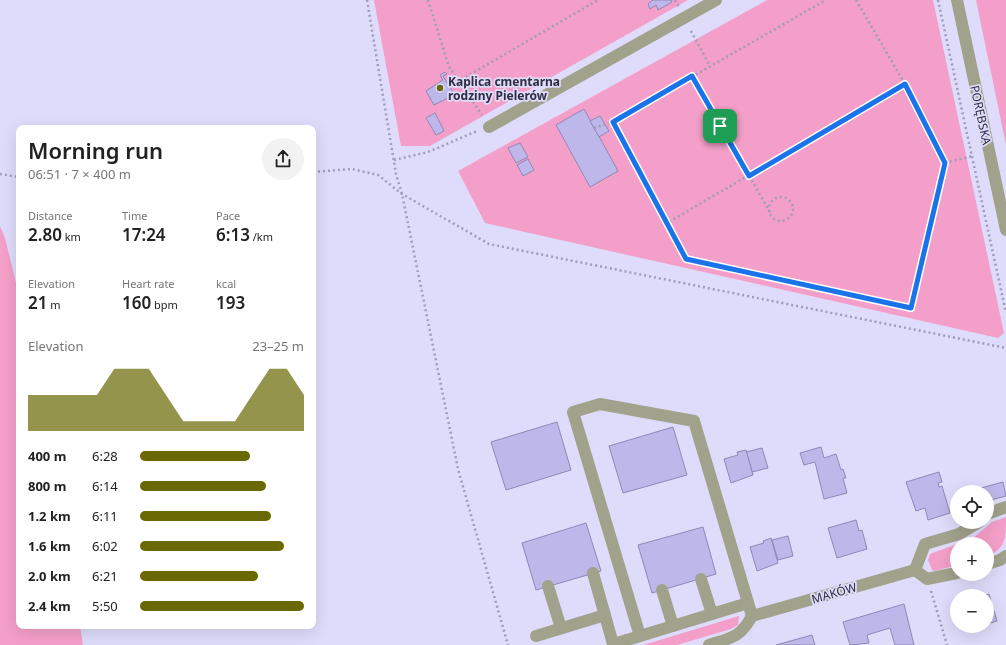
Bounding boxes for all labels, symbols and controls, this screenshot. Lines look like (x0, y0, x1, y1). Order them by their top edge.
place label: Kaplica cmentarna rodziny Pielerów (448, 73, 560, 104)
marker: Kaplica cmentarna rodziny Pielerów (435, 83, 445, 93)
street label: PORĘBSKA (966, 84, 996, 147)
pin (703, 109, 737, 143)
icon: arrive (709, 115, 731, 137)
text: Morning run (28, 135, 163, 165)
button: share (262, 138, 304, 180)
text: 06:51 · 7 × 400 m (28, 165, 131, 183)
text: Distance (28, 208, 73, 223)
text: Time (122, 208, 147, 223)
text: Pace (216, 208, 240, 223)
text: 2.80 (28, 223, 62, 246)
text: 17:24 (122, 223, 166, 246)
text: 6:13 (216, 223, 250, 246)
text: km (62, 229, 81, 244)
text: /km (250, 229, 273, 244)
text: Elevation (28, 276, 75, 291)
text: Heart rate (122, 276, 175, 291)
text: kcal (216, 276, 236, 291)
text: 21 (28, 291, 47, 314)
text: 160 (122, 291, 151, 314)
text: 193 (216, 291, 245, 314)
text: m (47, 297, 61, 312)
text: bpm (151, 297, 178, 312)
text: Elevation (28, 337, 84, 355)
text: 23–25 m (252, 337, 304, 355)
text: 400 m (28, 447, 66, 465)
text: 6:28 (92, 447, 118, 465)
text: 800 m (28, 477, 66, 495)
text: 6:14 (92, 477, 118, 495)
map controls (950, 485, 994, 633)
button: locate (950, 485, 994, 529)
text: 1.2 km (28, 507, 71, 525)
text: 6:11 (92, 507, 118, 525)
text: 1.6 km (28, 537, 71, 555)
text: 6:02 (92, 537, 118, 555)
button: + (950, 537, 994, 581)
text: 2.0 km (28, 567, 71, 585)
text: 6:21 (92, 567, 118, 585)
street label: MAKÓW (809, 578, 859, 608)
button: − (950, 589, 994, 633)
text: 2.4 km (28, 597, 71, 615)
text: 5:50 (92, 597, 118, 615)

